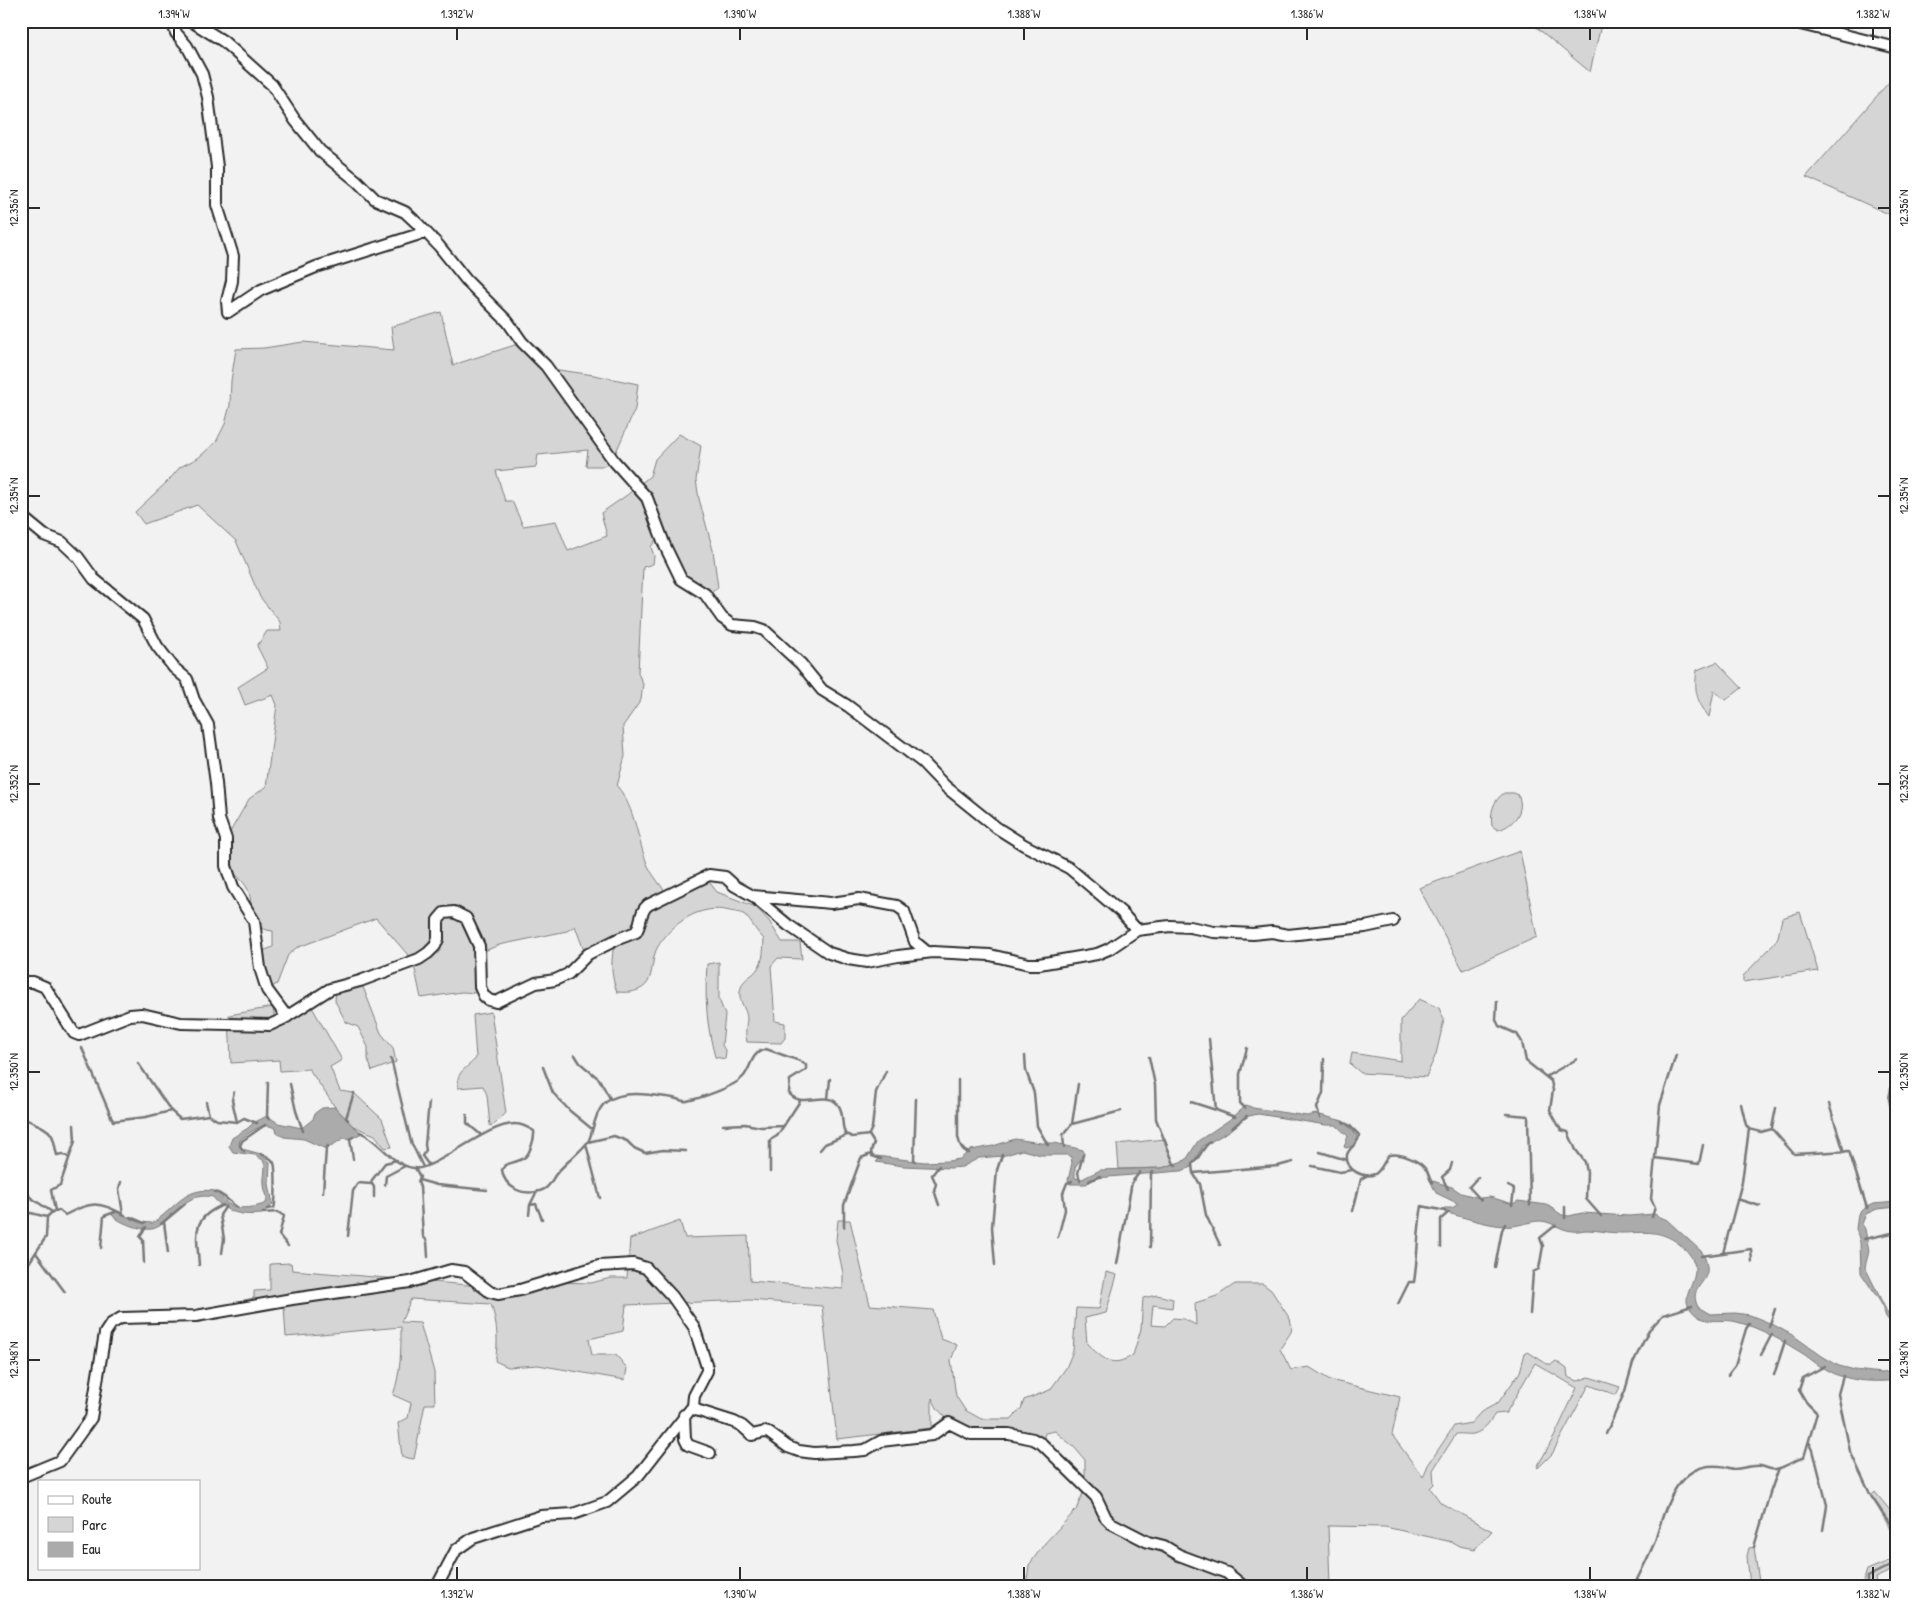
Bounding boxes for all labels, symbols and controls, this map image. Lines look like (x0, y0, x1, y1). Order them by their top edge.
text: 1.394°W (158, 5, 190, 22)
text: 1.392°W (441, 5, 474, 22)
text: 1.390°W (724, 5, 757, 22)
text: 1.388°W (1008, 5, 1041, 22)
text: 1.386°W (1291, 5, 1324, 22)
text: 1.384°W (1574, 5, 1607, 22)
text: 1.382°W (1856, 5, 1890, 22)
text: 12.356°N (5, 190, 22, 226)
text: 12.356°N (1895, 190, 1912, 226)
text: 12.354°N (5, 478, 22, 514)
text: 12.354°N (1895, 478, 1912, 514)
text: 12.352°N (5, 765, 22, 803)
text: 12.352°N (1895, 765, 1912, 803)
text: 12.350°N (5, 1053, 22, 1091)
text: 12.350°N (1895, 1053, 1912, 1091)
text: 12.348°N (5, 1342, 22, 1378)
text: 12.348°N (1895, 1342, 1912, 1378)
legend (38, 1480, 200, 1570)
text: Route (82, 1488, 112, 1509)
text: Parc (82, 1514, 107, 1535)
text: Eau (82, 1538, 101, 1559)
text: 1.392°W (441, 1585, 474, 1602)
text: 1.390°W (724, 1585, 757, 1602)
text: 1.388°W (1008, 1585, 1041, 1602)
text: 1.386°W (1291, 1585, 1324, 1602)
text: 1.384°W (1574, 1585, 1607, 1602)
text: 1.382°W (1856, 1585, 1890, 1602)

